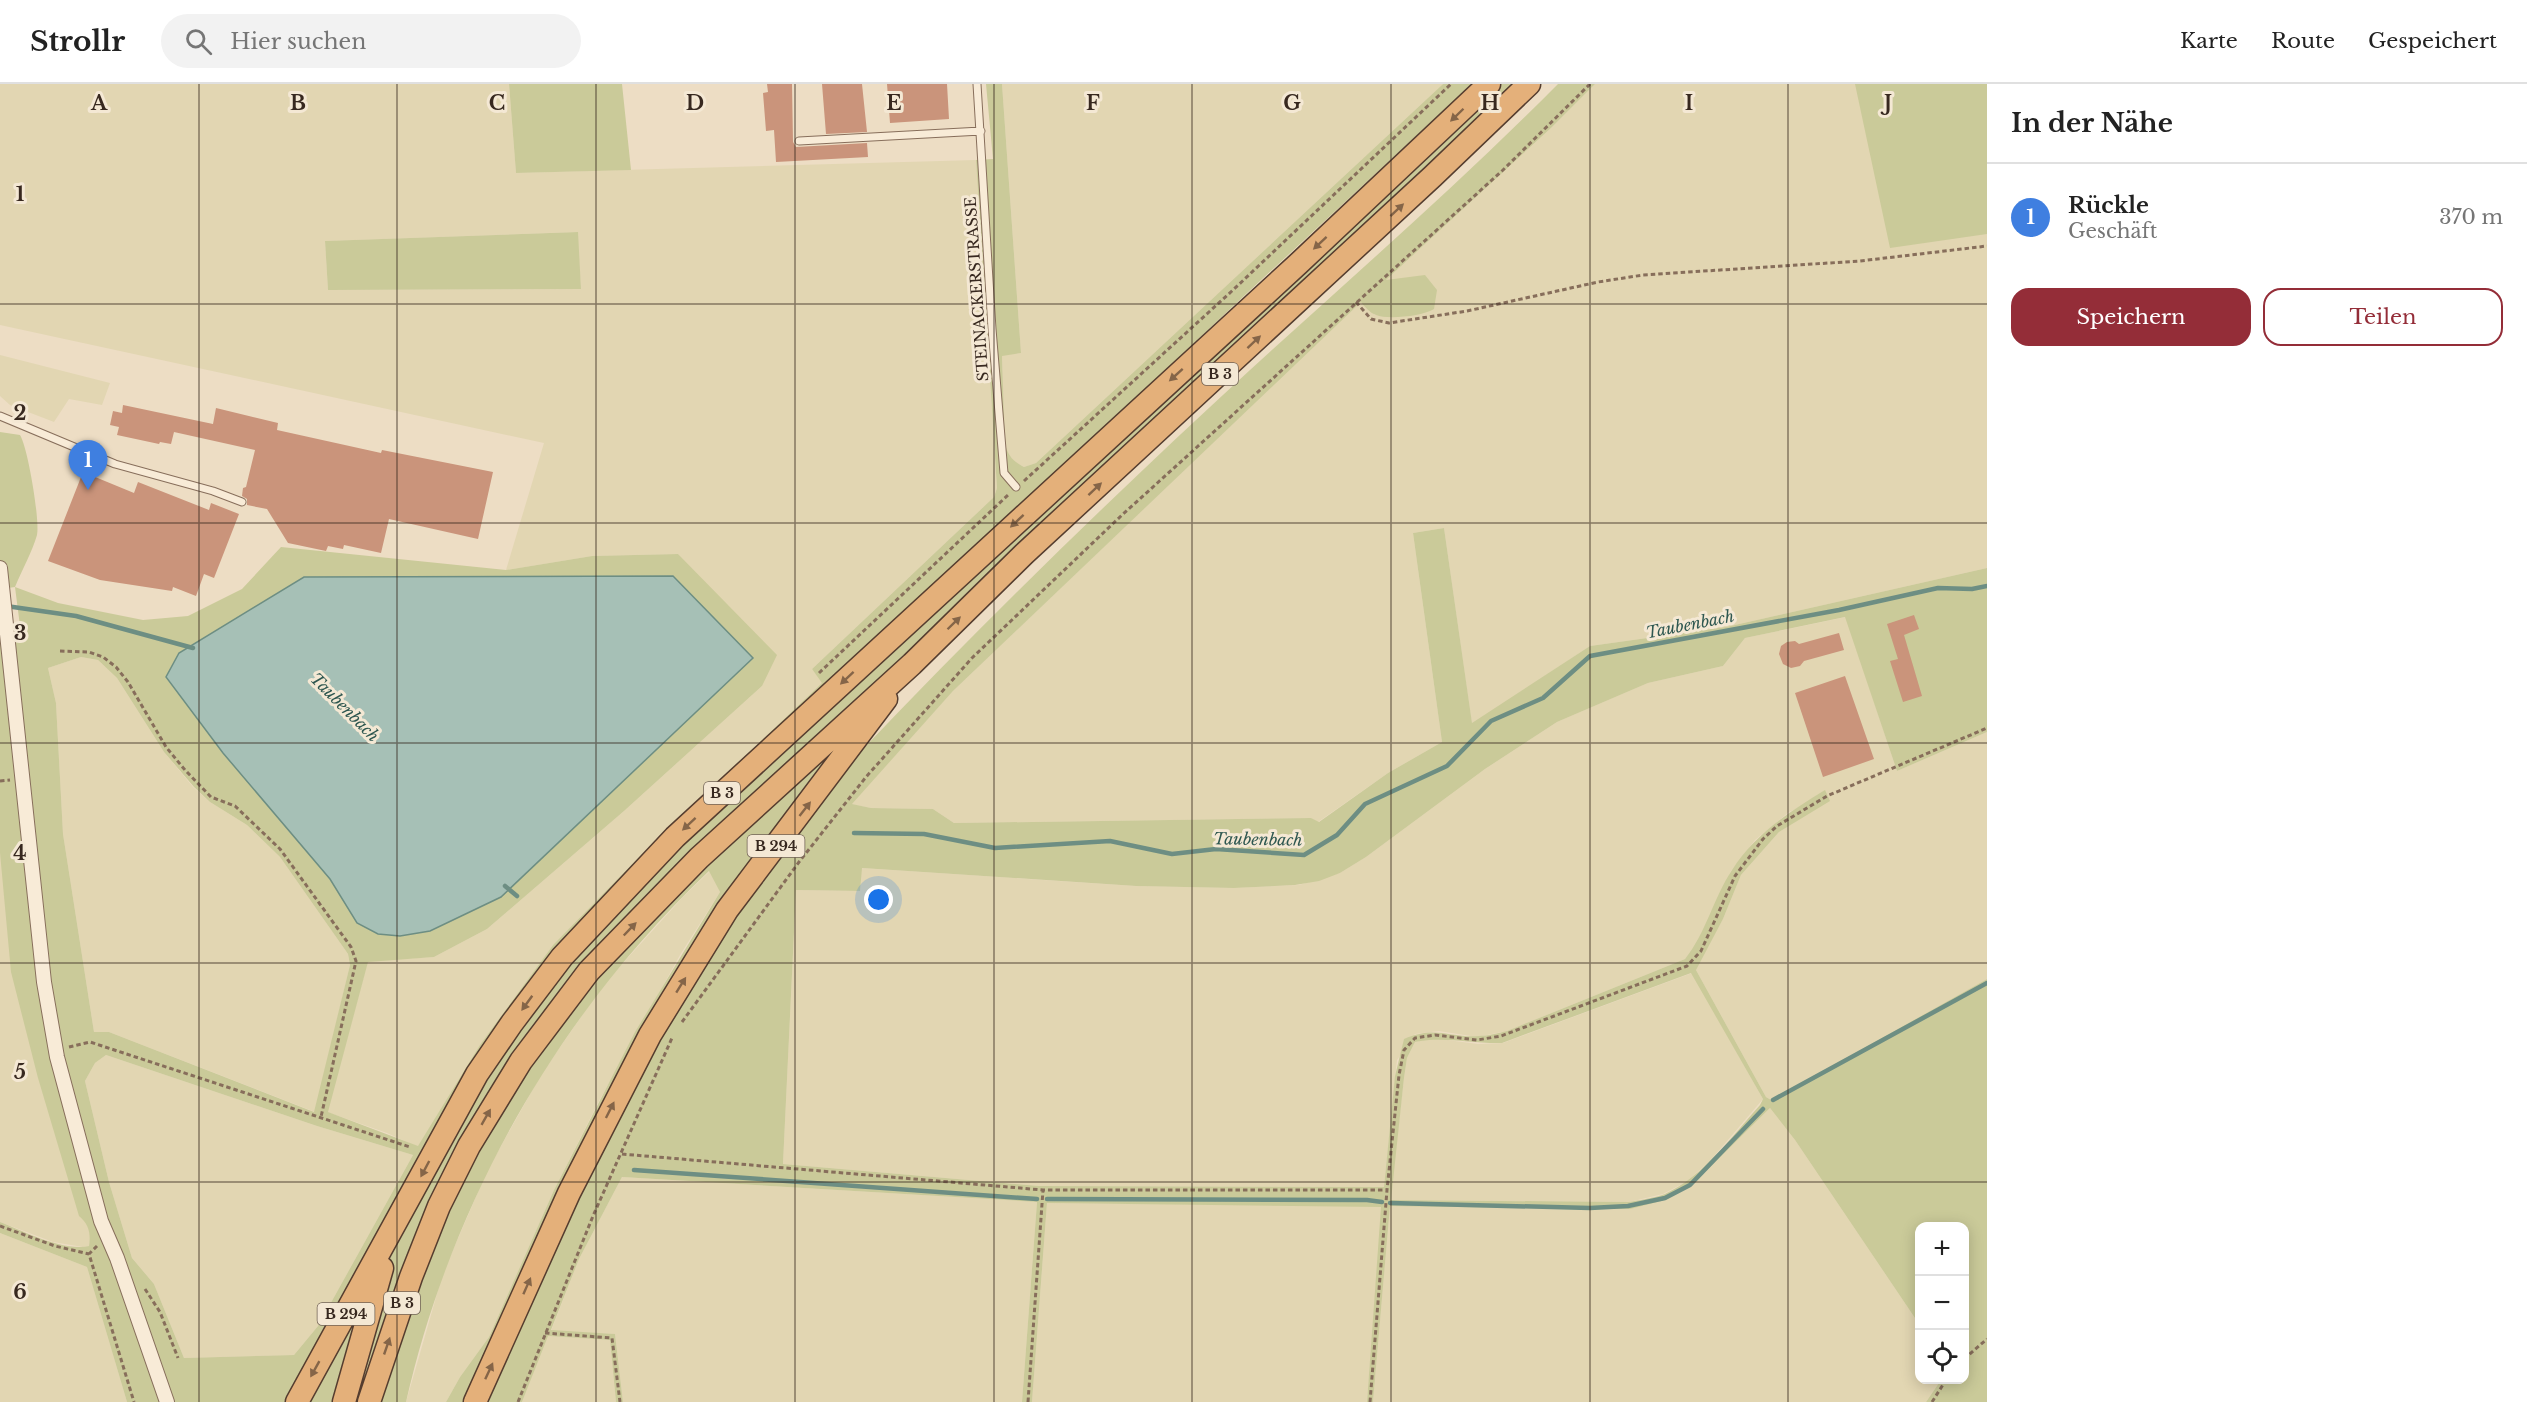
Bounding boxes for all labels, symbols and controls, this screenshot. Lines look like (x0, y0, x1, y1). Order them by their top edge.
search box (161, 14, 581, 68)
text: Strollr (30, 24, 125, 59)
icon: search (182, 25, 215, 58)
text: Hier suchen (230, 28, 366, 55)
text: Karte (2180, 28, 2238, 54)
text: Route (2271, 28, 2335, 54)
text: Gespeichert (2368, 28, 2497, 54)
text: A (90, 91, 108, 115)
text: B (290, 91, 306, 115)
text: C (489, 91, 505, 115)
text: D (686, 91, 704, 115)
text: E (886, 91, 902, 115)
text: F (1086, 91, 1100, 115)
text: G (1283, 91, 1301, 115)
text: H (1481, 91, 1500, 115)
text: I (1685, 91, 1693, 115)
text: J (1880, 91, 1892, 115)
text: In der Nähe (2011, 107, 2173, 139)
one-way arrow (1449, 108, 1464, 122)
text: 1 (16, 182, 25, 206)
text: Rückle (2068, 192, 2149, 219)
street label: STEINACKERSTRASSE (961, 196, 992, 382)
one-way arrow (1389, 203, 1404, 217)
text: 1 (2026, 205, 2035, 229)
text: 370 m (2439, 205, 2503, 229)
text: Geschäft (2068, 219, 2157, 243)
one-way arrow (1313, 236, 1328, 249)
button: Speichern (2011, 288, 2251, 346)
button: Teilen (2263, 288, 2503, 346)
one-way arrow (1246, 336, 1260, 350)
road number: B 3 (1202, 363, 1238, 385)
one-way arrow (1169, 368, 1184, 382)
text: 2 (13, 401, 27, 425)
pin: 1 (68, 440, 107, 490)
one-way arrow (1087, 483, 1102, 496)
one-way arrow (1010, 514, 1025, 528)
water label: Taubenbach (1644, 606, 1736, 642)
one-way arrow (946, 617, 960, 631)
text: 3 (14, 621, 26, 645)
water label: Taubenbach (306, 668, 384, 746)
one-way arrow (840, 671, 855, 684)
road number: B 3 (704, 782, 740, 804)
one-way arrow (798, 801, 810, 816)
one-way arrow (682, 817, 696, 831)
water label: Taubenbach (1213, 828, 1303, 850)
road number: B 294 (748, 835, 804, 857)
text: 4 (13, 841, 27, 865)
your location (864, 885, 893, 914)
one-way arrow (622, 923, 636, 937)
one-way arrow (675, 977, 686, 993)
one-way arrow (521, 996, 533, 1011)
text: 5 (14, 1060, 26, 1084)
one-way arrow (606, 1101, 615, 1118)
one-way arrow (481, 1108, 491, 1125)
one-way arrow (420, 1161, 430, 1178)
map controls (1915, 1222, 1969, 1384)
button: + (1915, 1222, 1969, 1276)
button: − (1915, 1276, 1969, 1330)
one-way arrow (523, 1278, 532, 1295)
text: 6 (13, 1280, 27, 1304)
road number: B 3 (384, 1292, 420, 1314)
road number: B 294 (318, 1303, 374, 1325)
button: locate (1915, 1330, 1969, 1384)
one-way arrow (382, 1337, 392, 1355)
one-way arrow (310, 1361, 321, 1377)
one-way arrow (484, 1361, 494, 1379)

